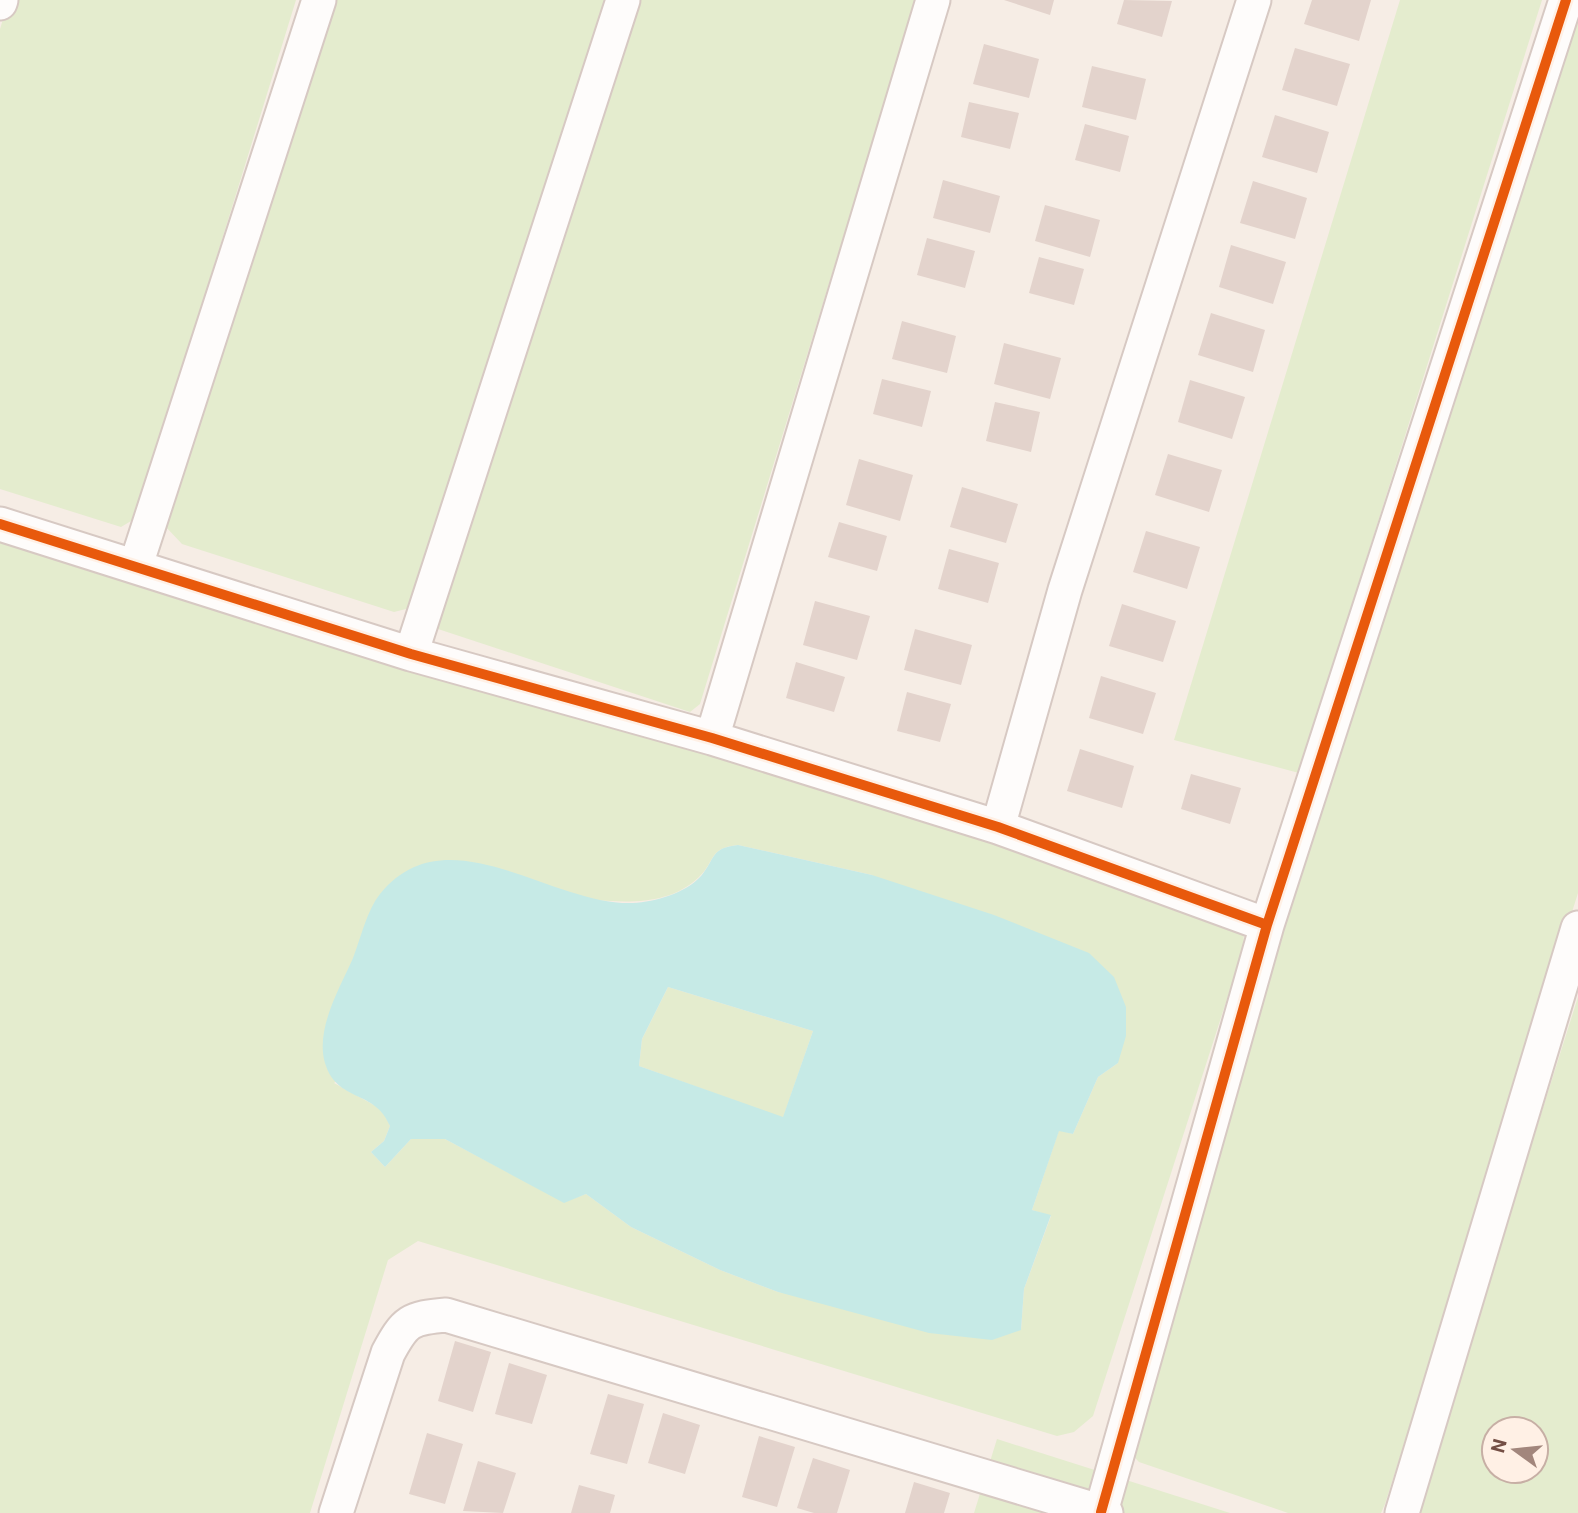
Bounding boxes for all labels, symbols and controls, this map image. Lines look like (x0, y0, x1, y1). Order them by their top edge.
north arrow (1480, 1415, 1550, 1485)
text: N (1486, 1436, 1512, 1455)

